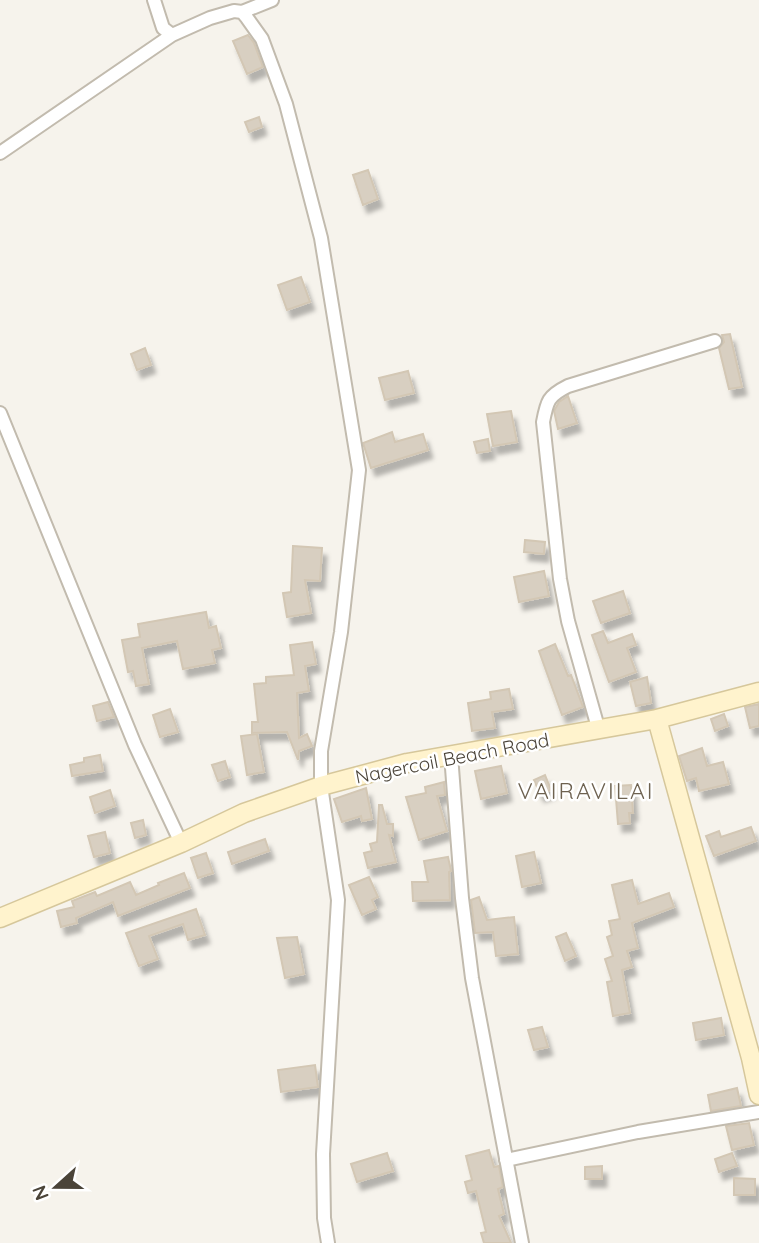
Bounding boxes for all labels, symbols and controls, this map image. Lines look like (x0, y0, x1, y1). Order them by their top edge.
street label: Nagercoil Beach Road (353, 727, 551, 789)
district label: VAIRAVILAI (517, 776, 655, 805)
north arrow (21, 1152, 91, 1222)
text: N (26, 1182, 54, 1204)

